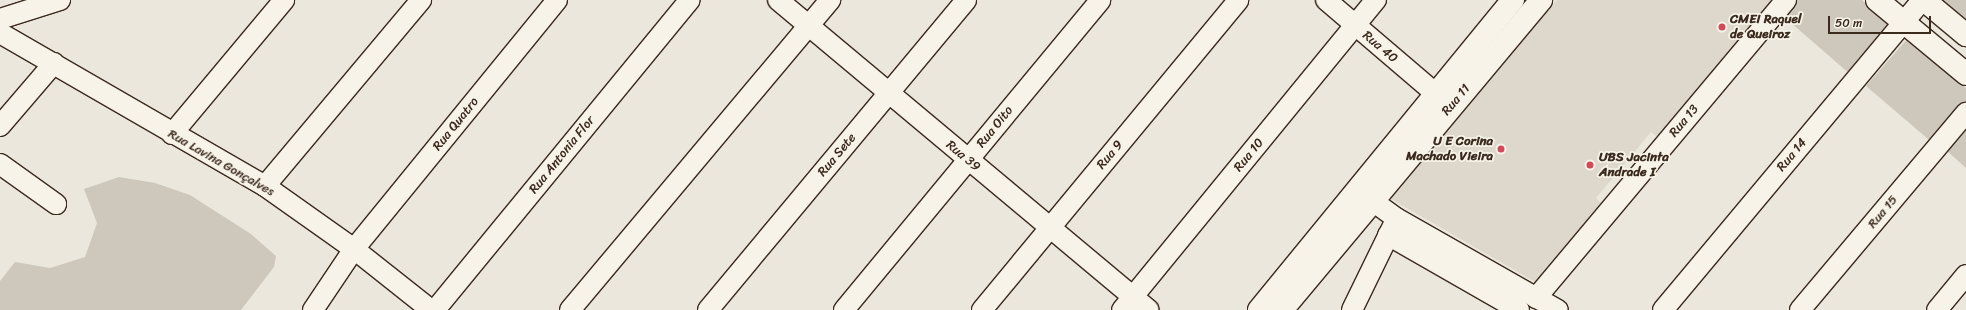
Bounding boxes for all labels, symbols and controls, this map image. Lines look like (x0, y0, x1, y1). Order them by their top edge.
scale bar (1830, 8, 1933, 34)
place label: CMEI Raquel de Queiroz (1730, 12, 1802, 43)
text: 50 m (1835, 12, 1862, 34)
marker: CMEI Raquel de Queiroz (1717, 22, 1727, 32)
street label: Rua 40 (1359, 28, 1401, 66)
street label: Rua 11 (1438, 81, 1474, 119)
street label: Rua Quatro (430, 94, 482, 154)
street label: Rua 13 (1666, 102, 1702, 140)
street label: Rua Oito (974, 103, 1016, 151)
street label: Rua Antonia Flor (526, 113, 598, 197)
street label: Rua Lavina Gonçalves (165, 126, 277, 200)
street label: Rua Sete (814, 130, 860, 180)
place label: U E Corina Machado Vieira (1406, 134, 1493, 165)
street label: Rua 10 (1231, 135, 1267, 175)
street label: Rua 14 (1774, 135, 1810, 175)
street label: Rua 39 (943, 137, 983, 175)
street label: Rua 9 (1094, 137, 1126, 173)
marker: U E Corina Machado Vieira (1496, 144, 1506, 154)
place label: UBS Jacinta Andrade I (1599, 150, 1669, 181)
marker: UBS Jacinta Andrade I (1584, 159, 1596, 171)
street label: Rua 15 (1865, 192, 1901, 232)

